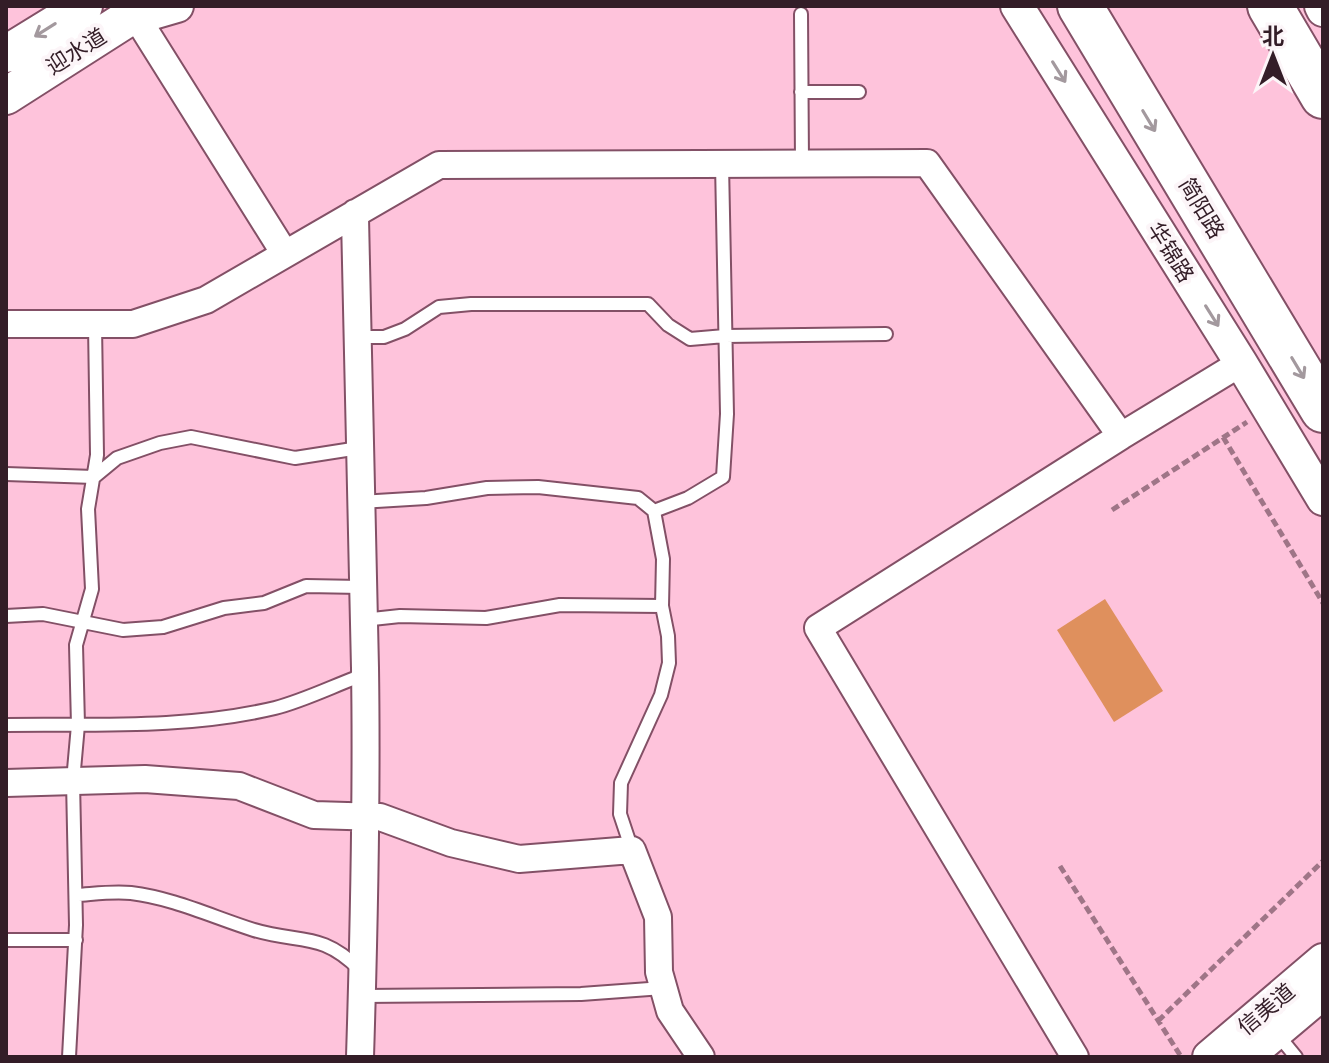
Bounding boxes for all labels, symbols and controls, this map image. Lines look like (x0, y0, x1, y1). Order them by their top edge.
north arrow (1233, 16, 1313, 96)
one-way arrow (34, 22, 57, 38)
street label: 迎水道 (42, 23, 111, 80)
text: 北 (1262, 24, 1284, 49)
one-way arrow (1051, 60, 1067, 83)
one-way arrow (1142, 109, 1158, 132)
street label: 简阳路 (1174, 174, 1229, 243)
street label: 华锦路 (1142, 218, 1199, 287)
one-way arrow (1204, 304, 1220, 327)
one-way arrow (1290, 356, 1306, 379)
street label: 信美道 (1233, 979, 1300, 1040)

